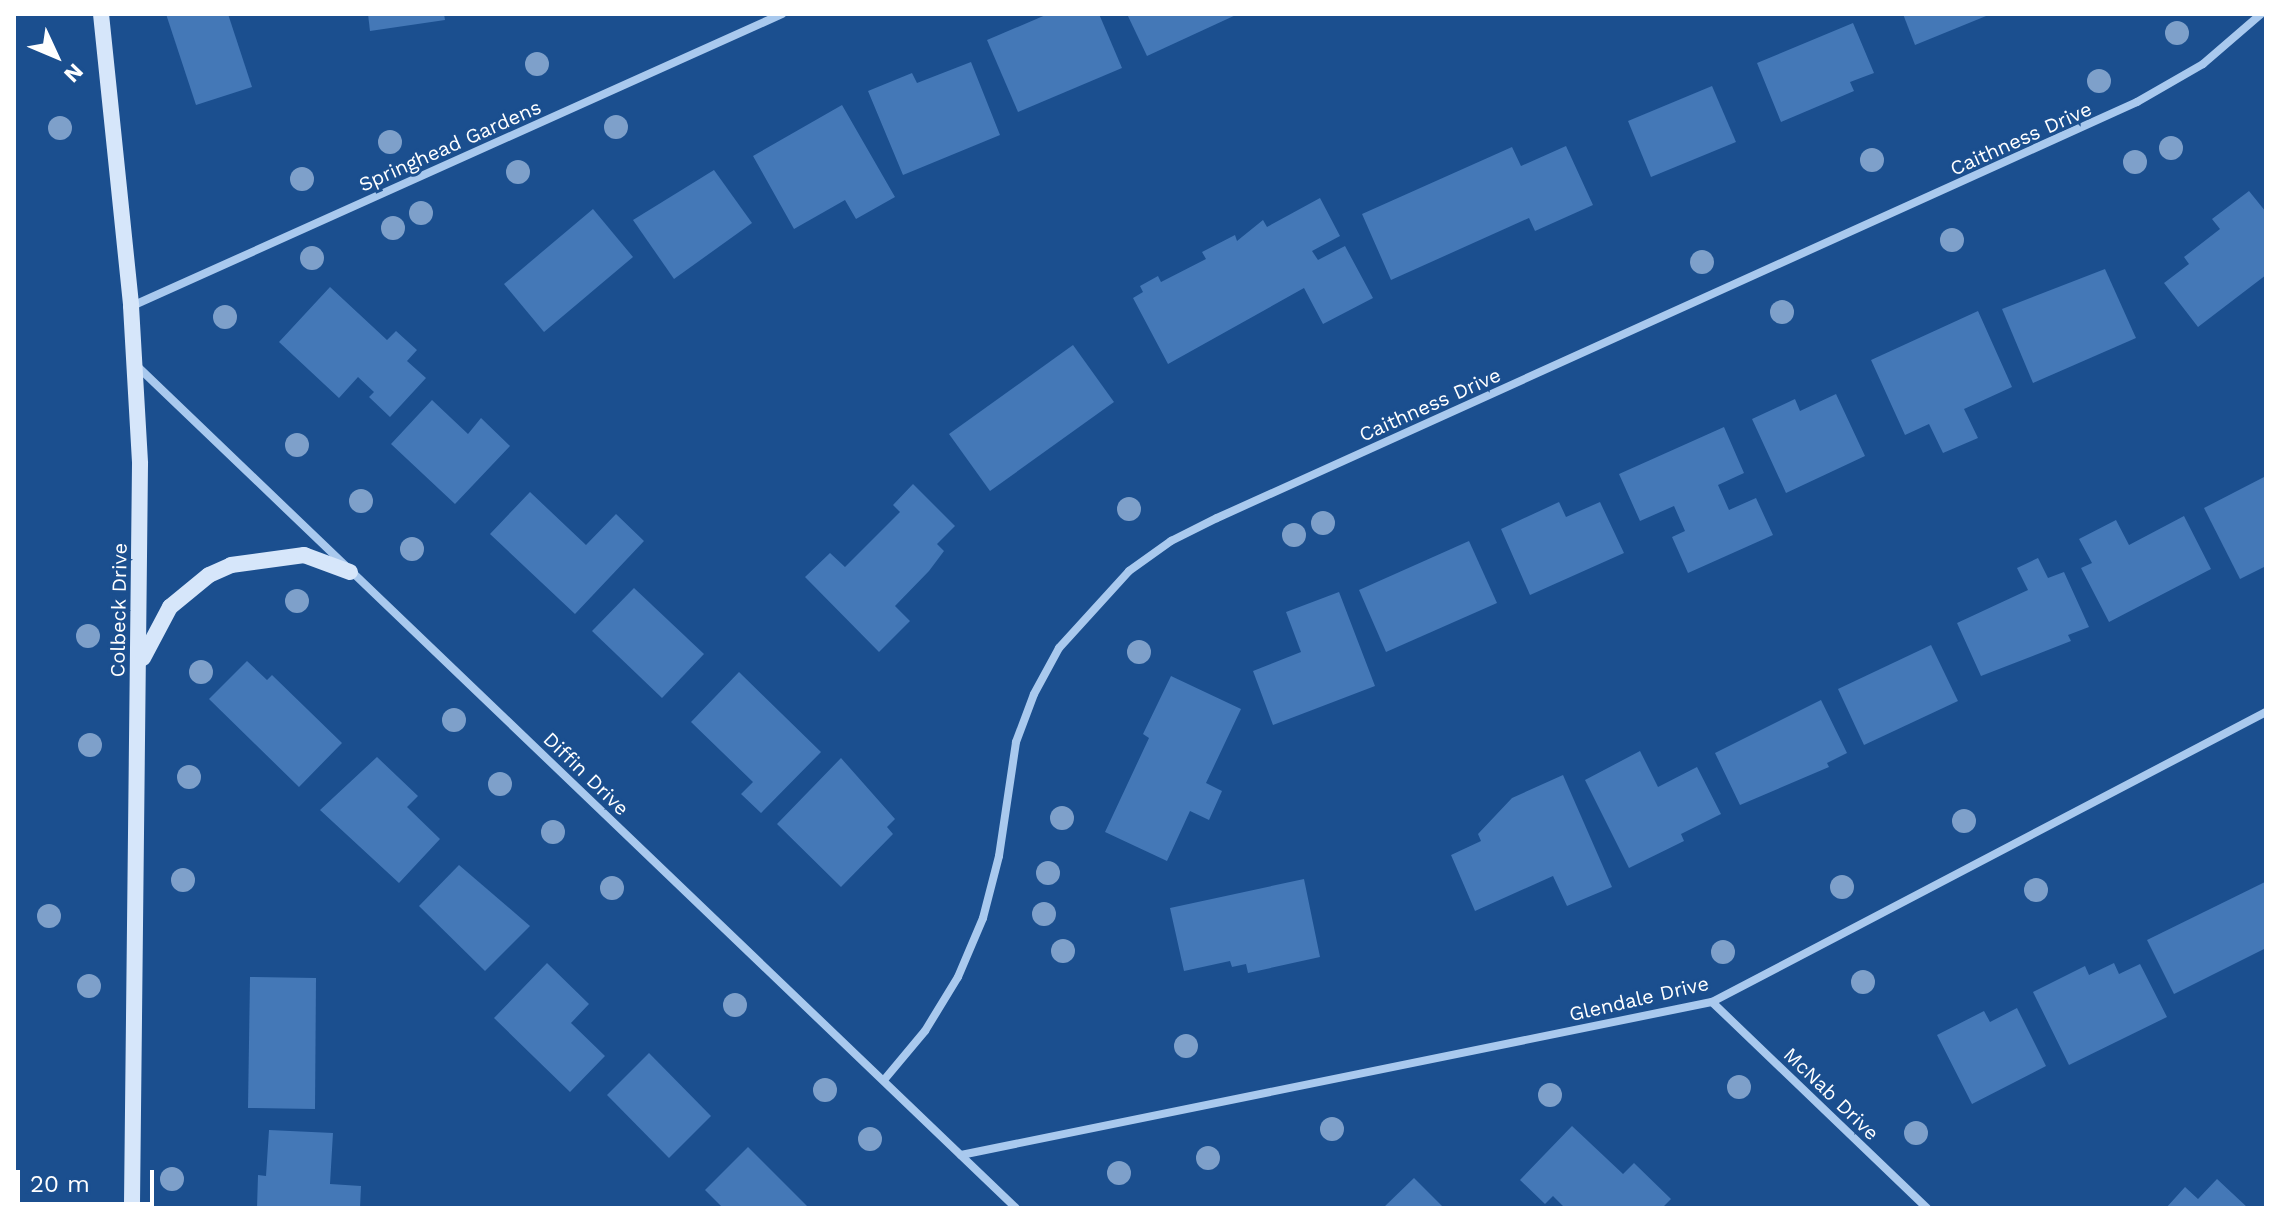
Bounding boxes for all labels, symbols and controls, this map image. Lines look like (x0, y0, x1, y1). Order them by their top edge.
north arrow (16, 16, 96, 96)
text: N (59, 58, 88, 88)
street label: Springhead Gardens (355, 95, 545, 197)
street label: Caithness Drive (1946, 97, 2096, 181)
street label: Caithness Drive (1355, 363, 1505, 447)
street label: Colbeck Drive (106, 542, 132, 678)
street label: Diffin Drive (538, 727, 634, 821)
street label: Glendale Drive (1567, 971, 1711, 1027)
street label: McNab Drive (1778, 1043, 1884, 1145)
scale bar (20, 1154, 158, 1204)
text: 20 m (30, 1170, 90, 1198)

